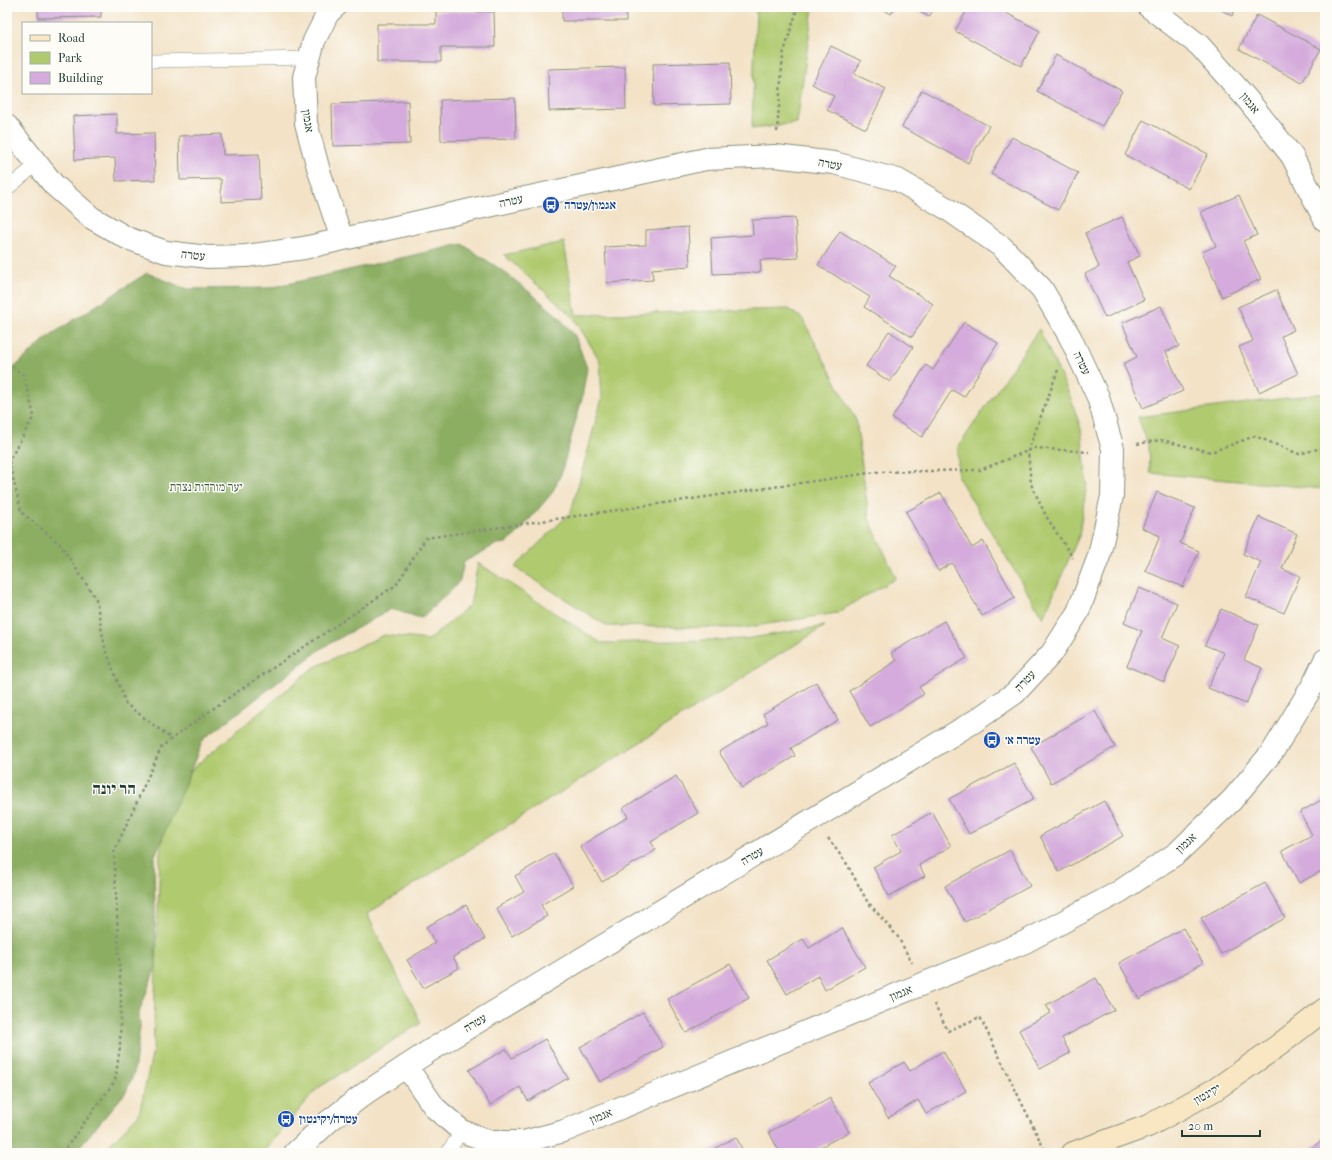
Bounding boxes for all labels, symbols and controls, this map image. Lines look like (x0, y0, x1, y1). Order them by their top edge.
legend (22, 22, 152, 94)
text: Road (58, 31, 85, 45)
text: Park (58, 51, 83, 65)
text: Building (58, 71, 103, 85)
street label: אגמון (1237, 90, 1263, 116)
street label: אגמון (299, 109, 317, 133)
street label: עטרה (817, 155, 843, 173)
street label: עטרה (498, 192, 525, 210)
bus stop icon: אגמון/עטרה (541, 195, 561, 215)
place label: אגמון/עטרה (564, 198, 617, 212)
street label: עטרה (180, 247, 206, 263)
street label: עטרה (1071, 349, 1094, 377)
park label: יער מורדות נצרת (170, 480, 242, 494)
street label: עטרה (1012, 667, 1039, 695)
bus stop icon: עטרה א׳ (982, 730, 1002, 750)
place label: עטרה א׳ (1005, 733, 1041, 747)
district label: הר יונה (92, 779, 136, 798)
street label: אגמון (1173, 830, 1199, 856)
street label: עטרה (738, 844, 766, 868)
street label: אגמון (888, 982, 914, 1004)
street label: עטרה (461, 1011, 489, 1035)
street label: יקינטון (1191, 1081, 1223, 1107)
street label: אגמון (588, 1105, 614, 1127)
bus stop icon: עטרה/יקינטון (276, 1109, 296, 1129)
place label: עטרה/יקינטון (299, 1112, 358, 1126)
scale bar (1182, 1112, 1260, 1138)
text: 20 m (1188, 1119, 1213, 1133)

